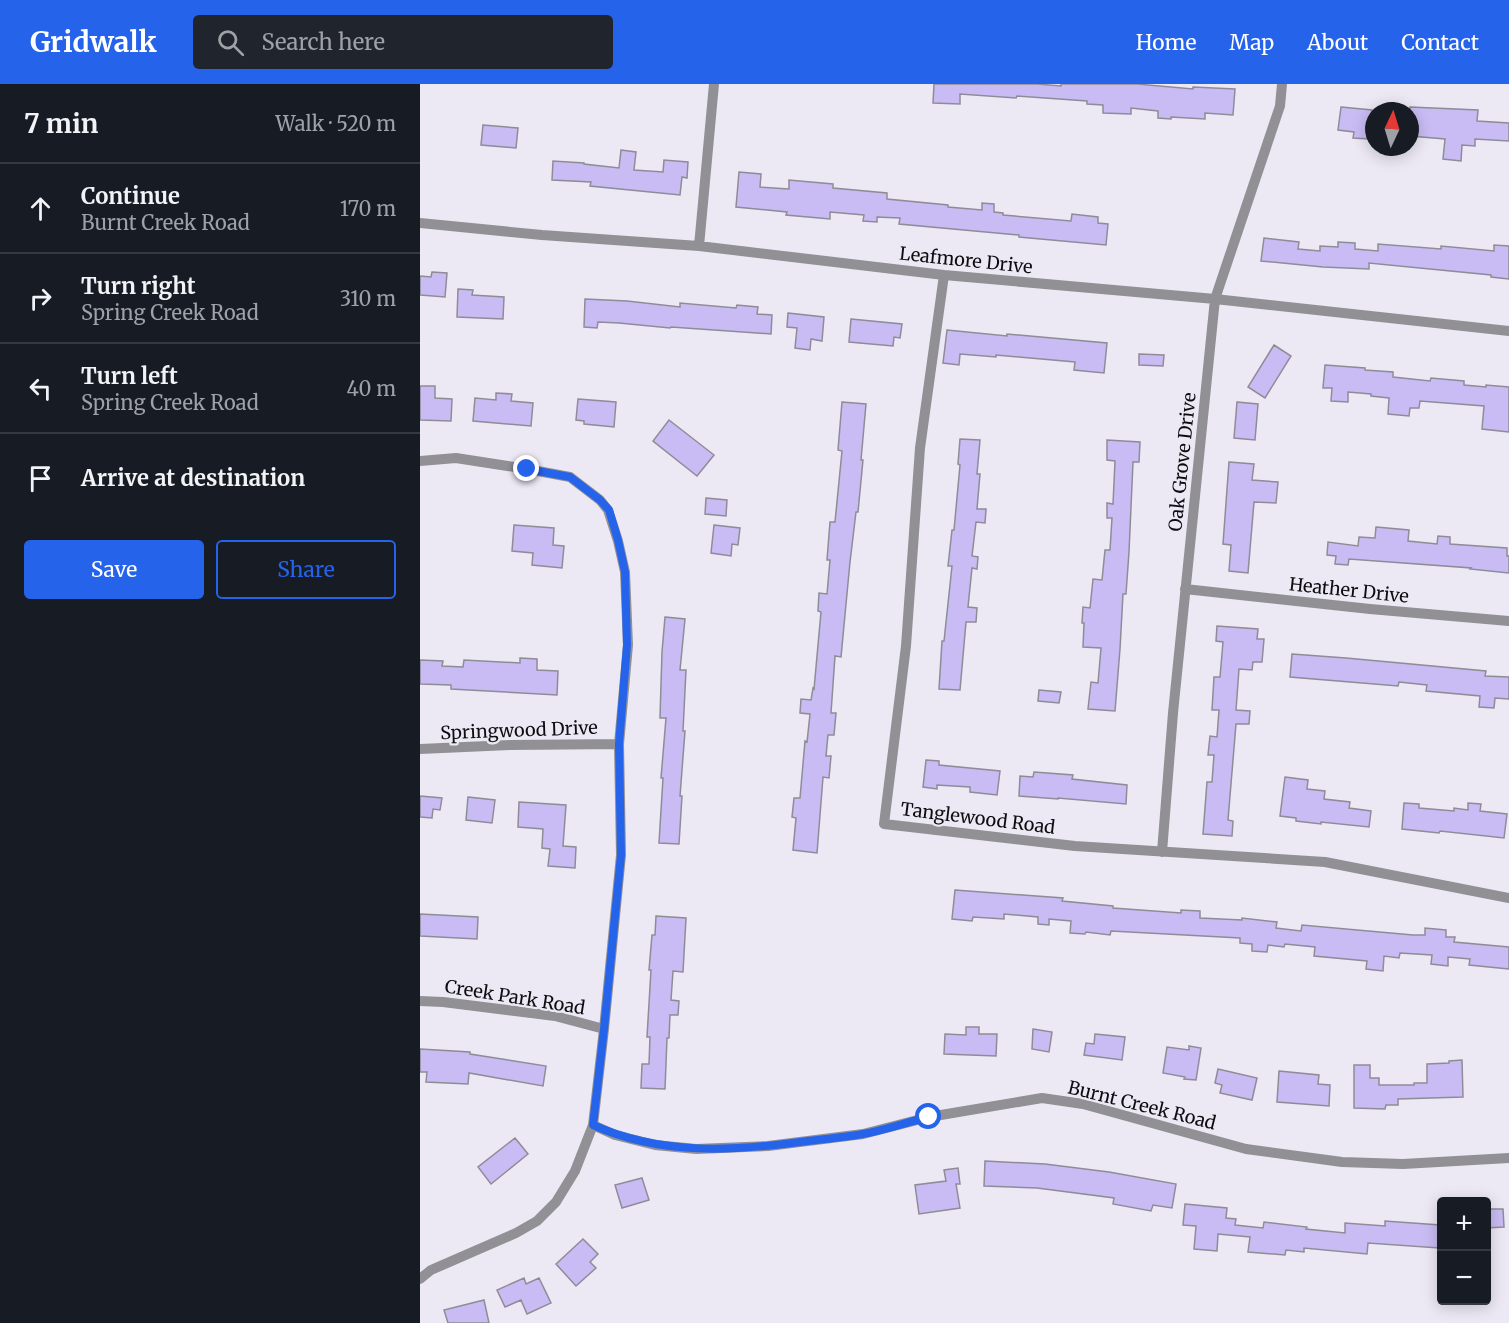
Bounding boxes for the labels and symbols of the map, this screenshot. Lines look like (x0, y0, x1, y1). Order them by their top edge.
north arrow (1365, 102, 1419, 156)
street label: Leafmore Drive (898, 242, 1034, 278)
street label: Oak Grove Drive (1163, 391, 1201, 533)
route end (513, 455, 539, 481)
street label: Heather Drive (1288, 572, 1410, 608)
street label: Springwood Drive (440, 716, 598, 744)
street label: Tanglewood Road (899, 797, 1057, 839)
street label: Creek Park Road (443, 975, 587, 1019)
street label: Burnt Creek Road (1066, 1075, 1219, 1135)
route start (915, 1103, 941, 1129)

